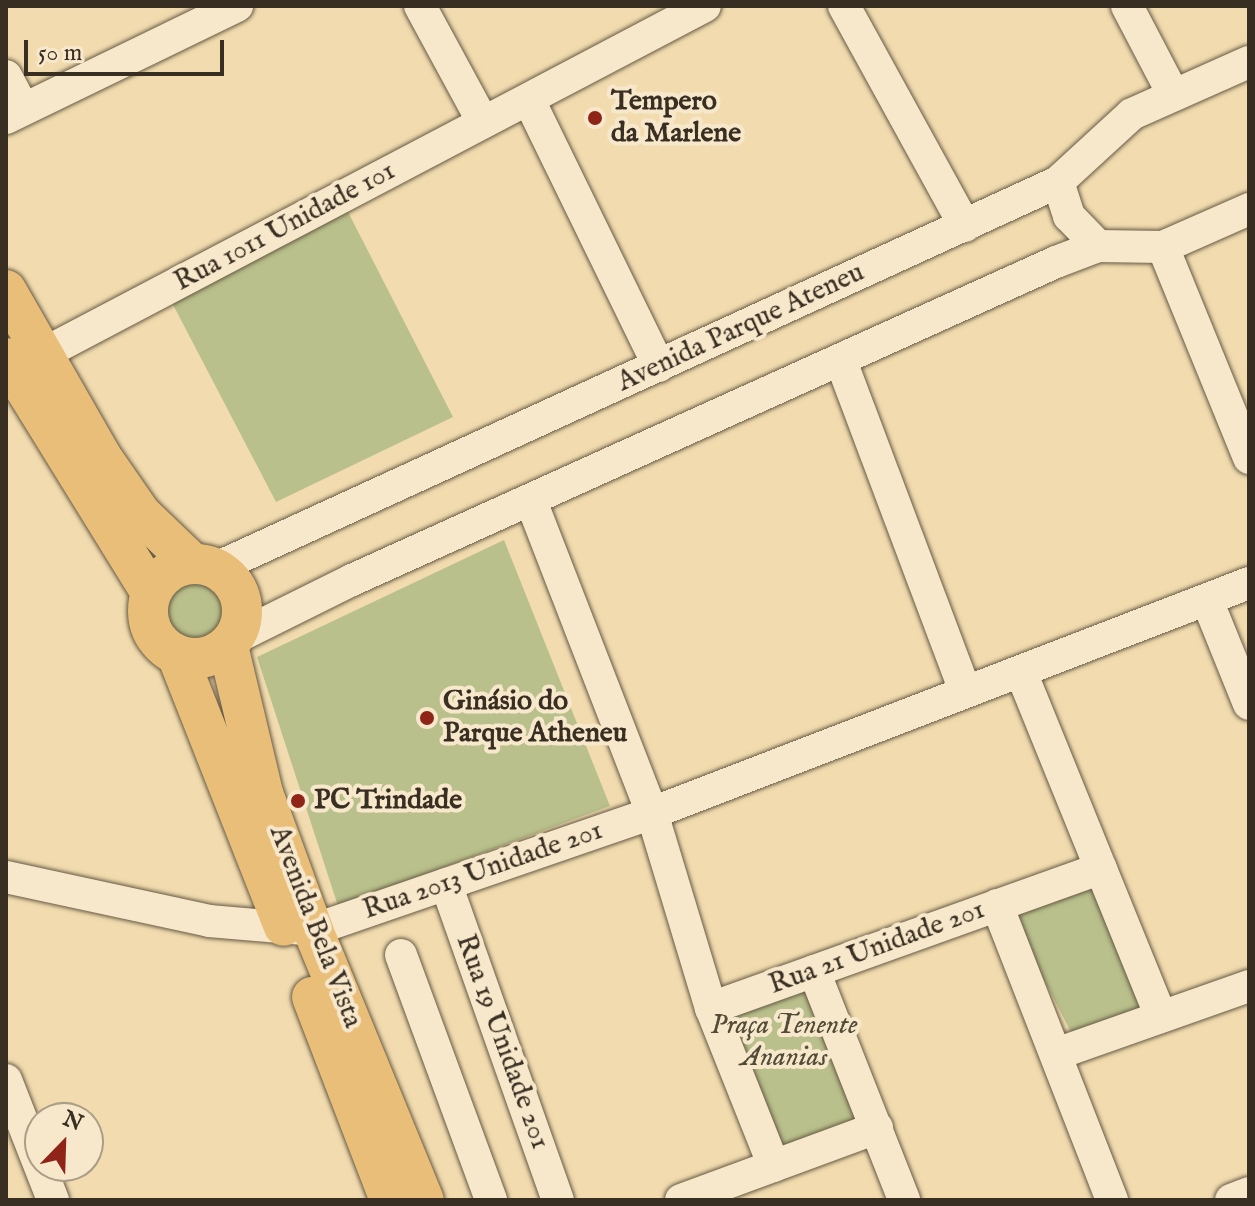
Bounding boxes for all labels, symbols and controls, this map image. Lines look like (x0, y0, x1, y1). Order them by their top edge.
scale bar (28, 24, 228, 74)
text: 50 m (38, 38, 82, 69)
place label: Tempero da Marlene (611, 85, 741, 151)
marker: Tempero da Marlene (586, 109, 604, 127)
street label: Rua 1011 Unidade 101 (169, 155, 401, 299)
street label: Avenida Parque Ateneu (612, 256, 870, 400)
place label: Ginásio do Parque Atheneu (443, 685, 627, 751)
marker: Ginásio do Parque Atheneu (418, 709, 436, 727)
place label: PC Trindade (314, 784, 462, 818)
marker: PC Trindade (289, 792, 307, 810)
street label: Rua 2013 Unidade 201 (359, 814, 607, 928)
street label: Avenida Bela Vista (261, 821, 369, 1033)
street label: Rua 21 Unidade 201 (765, 893, 989, 1003)
street label: Rua 19 Unidade 201 (448, 930, 556, 1154)
park label: Praça Tenente Ananias (710, 1009, 858, 1075)
north arrow (24, 1102, 104, 1182)
text: N (58, 1105, 87, 1138)

